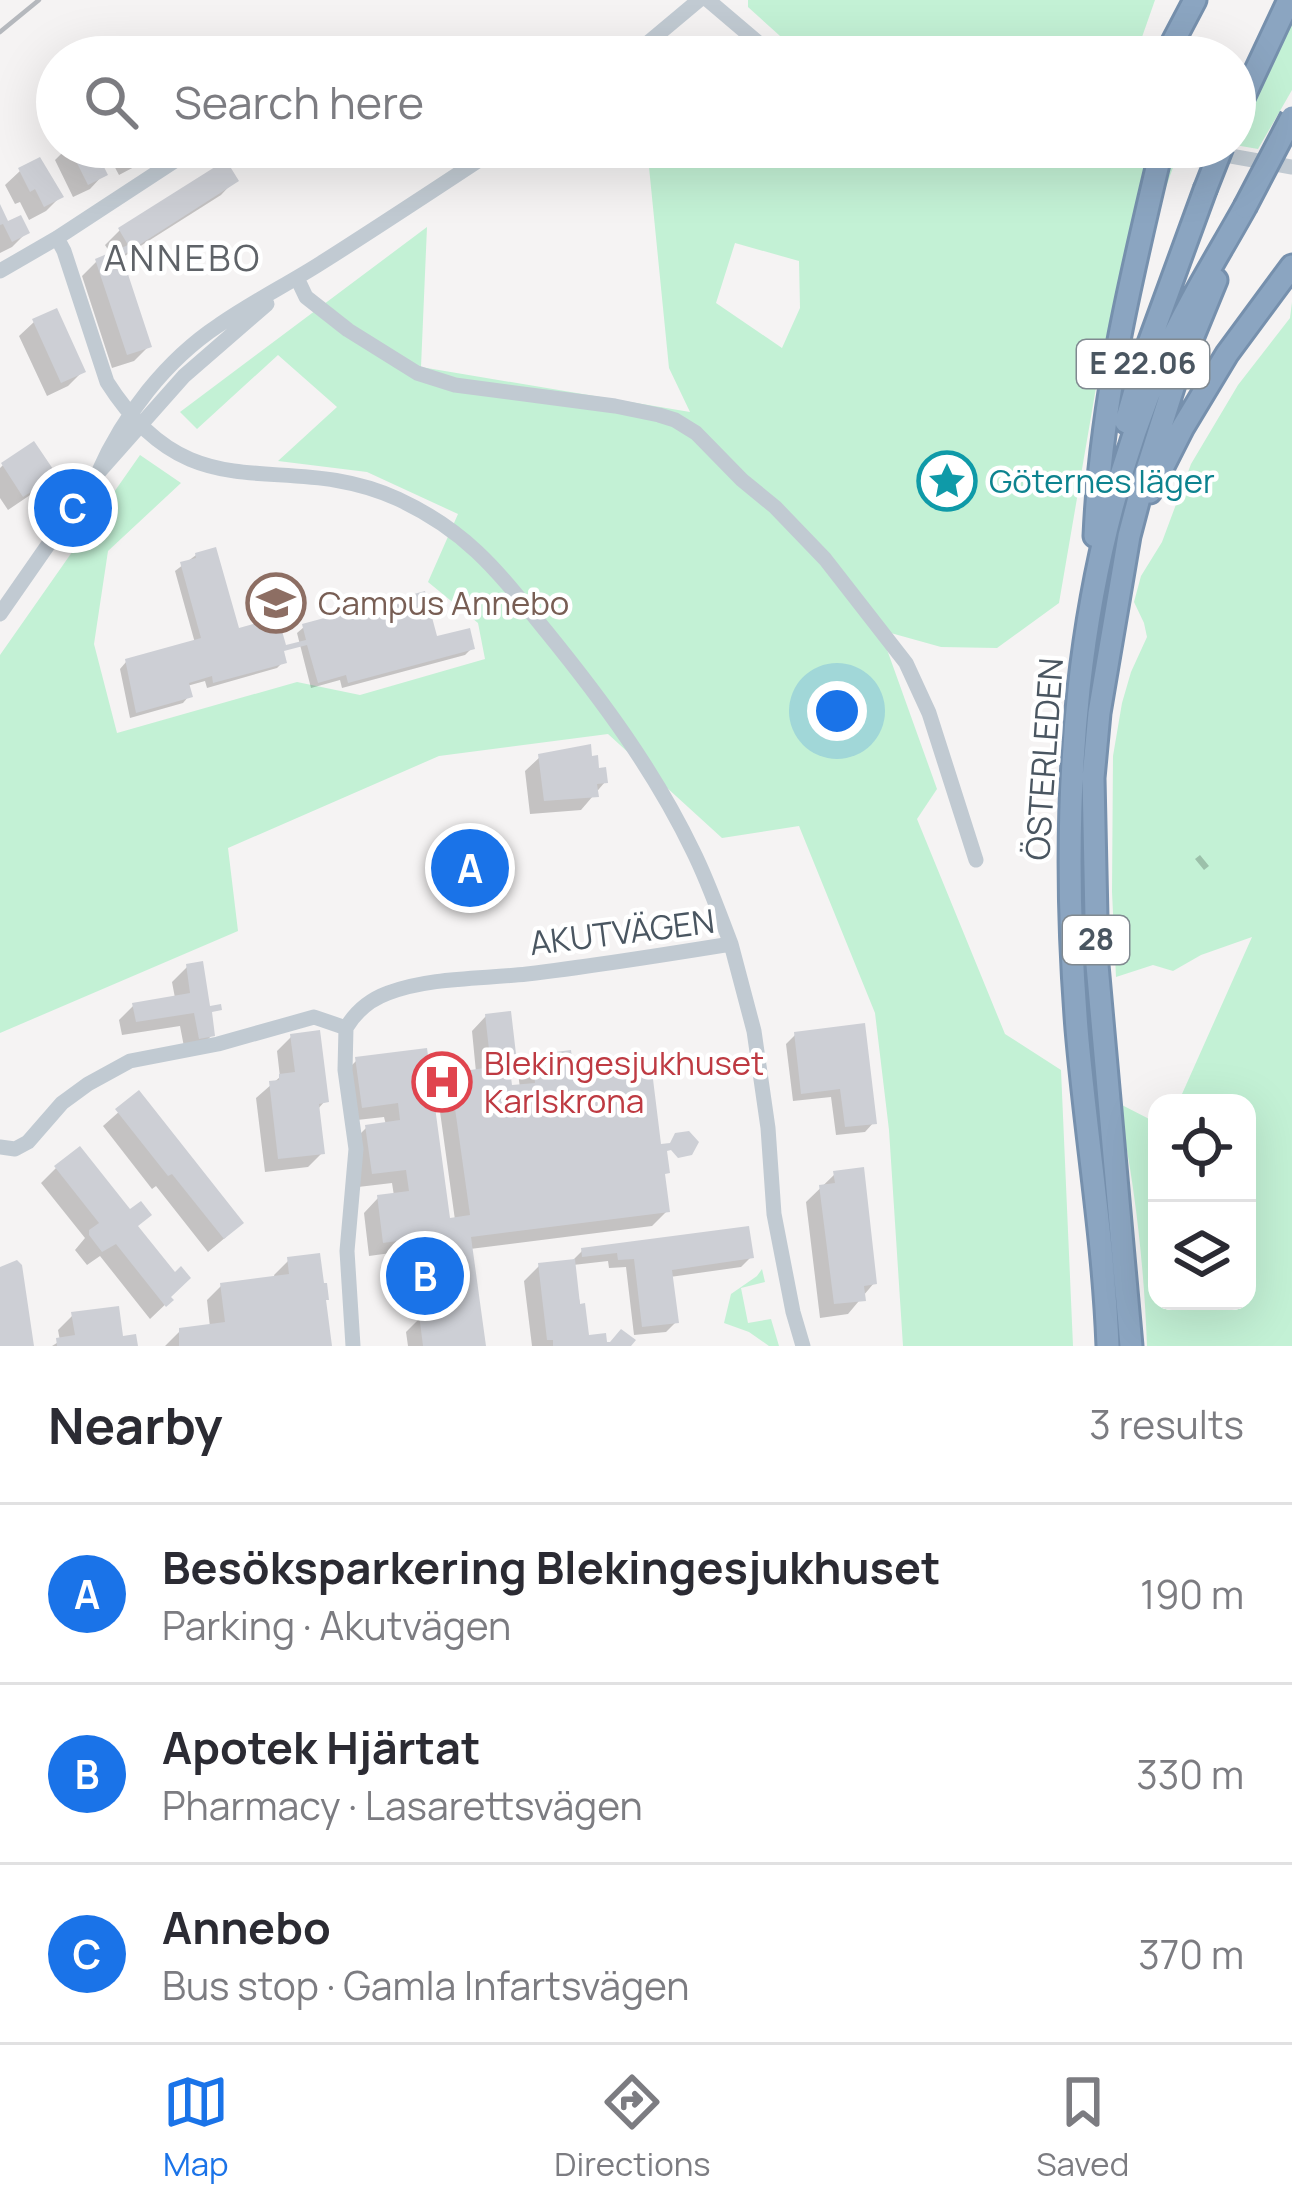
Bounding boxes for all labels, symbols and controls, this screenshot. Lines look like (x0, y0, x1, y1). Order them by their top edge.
search box (36, 36, 1256, 168)
icon: search (78, 69, 144, 135)
text: Search here (174, 71, 424, 133)
district label: ANNEBO (104, 233, 262, 282)
road number: E 22.06 (1077, 340, 1209, 388)
place icon: Göternes läger (916, 450, 978, 512)
place label: Göternes läger (989, 458, 1215, 503)
pin: C (34, 463, 112, 553)
school or university icon: Campus Annebo (245, 572, 307, 634)
place label: Campus Annebo (318, 580, 569, 625)
street label: ÖSTERLEDEN (1014, 656, 1073, 862)
your location (807, 681, 867, 741)
pin: A (431, 823, 509, 913)
street label: AKUTVÄGEN (527, 898, 717, 965)
road number: 28 (1063, 916, 1129, 964)
place label: Blekingesjukhuset Karlskrona (484, 1040, 764, 1123)
hospital icon: Blekingesjukhuset Karlskrona (411, 1051, 473, 1113)
map controls (1148, 1094, 1256, 1310)
button: locate (1148, 1094, 1256, 1202)
button: layers (1148, 1202, 1256, 1310)
pin: B (386, 1231, 464, 1321)
text: Nearby (48, 1390, 223, 1459)
text: 3 results (1089, 1397, 1244, 1451)
text: Besöksparkering Blekingesjukhuset (162, 1536, 941, 1598)
text: A (74, 1567, 100, 1621)
text: 190 m (1140, 1567, 1244, 1621)
text: Parking · Akutvägen (162, 1598, 511, 1652)
text: Apotek Hjärtat (162, 1716, 480, 1778)
text: B (75, 1747, 99, 1801)
text: 330 m (1136, 1747, 1244, 1801)
text: Pharmacy · Lasarettsvägen (162, 1778, 643, 1832)
text: Annebo (162, 1896, 331, 1958)
text: C (73, 1927, 101, 1981)
text: 370 m (1138, 1927, 1244, 1981)
text: Bus stop · Gamla Infartsvägen (162, 1958, 689, 2012)
tab: Map (163, 2069, 229, 2186)
tab: Directions (554, 2069, 711, 2186)
tab: Saved (1036, 2069, 1129, 2186)

